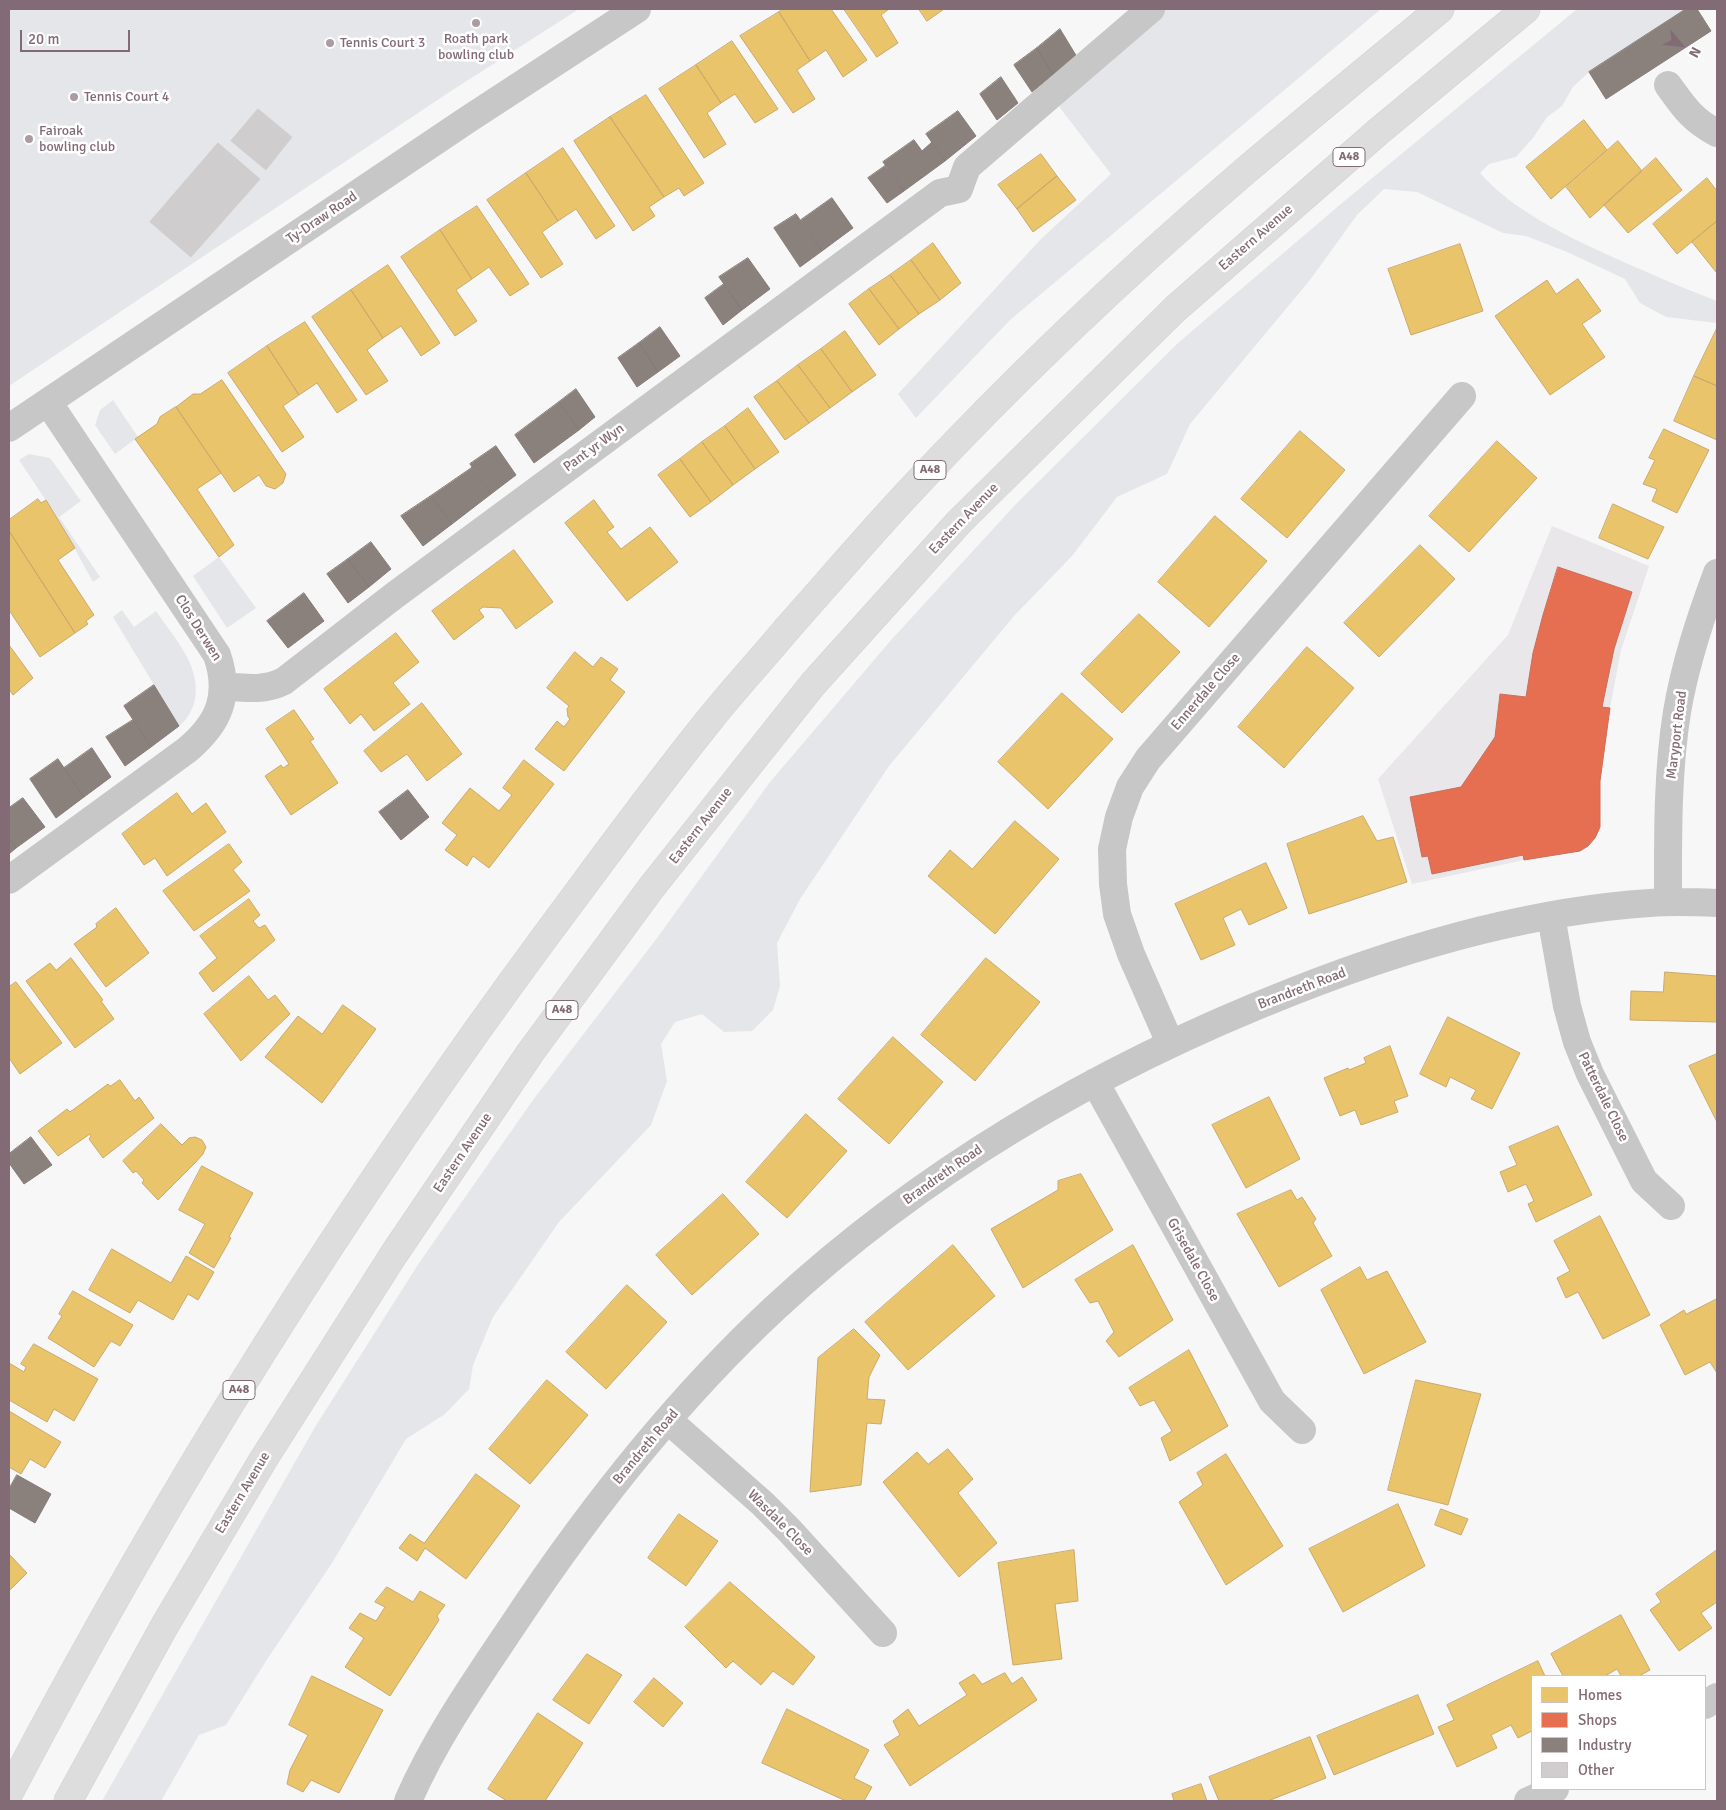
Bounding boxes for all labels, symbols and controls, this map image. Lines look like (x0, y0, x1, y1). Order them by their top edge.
marker: Roath park bowling club (470, 17, 482, 29)
scale bar (22, 20, 132, 52)
north arrow (1656, 20, 1706, 70)
text: 20 m (28, 30, 59, 48)
place label: Roath park bowling club (438, 31, 514, 64)
place label: Tennis Court 3 (340, 35, 425, 51)
marker: Tennis Court 3 (324, 37, 336, 49)
text: N (1685, 44, 1704, 61)
place label: Tennis Court 4 (84, 89, 169, 105)
marker: Tennis Court 4 (68, 91, 80, 103)
place label: Fairoak bowling club (39, 123, 115, 156)
marker: Fairoak bowling club (23, 133, 35, 145)
road number: A48 (1333, 148, 1365, 166)
street label: Ty-Draw Road (283, 188, 361, 248)
street label: Eastern Avenue (1216, 201, 1296, 275)
street label: Pant yr Wyn (560, 420, 628, 476)
road number: A48 (914, 460, 946, 480)
street label: Eastern Avenue (926, 480, 1002, 558)
street label: Clos Derwen (171, 592, 225, 664)
street label: Ennerdale Close (1168, 650, 1244, 734)
street label: Maryport Road (1663, 690, 1691, 780)
street label: Eastern Avenue (666, 784, 736, 868)
street label: Brandreth Road (1256, 965, 1348, 1013)
road number: A48 (546, 1000, 578, 1020)
street label: Patterdale Close (1574, 1049, 1632, 1145)
street label: Eastern Avenue (430, 1110, 496, 1196)
street label: Brandreth Road (900, 1141, 986, 1209)
street label: Grisedale Close (1163, 1215, 1223, 1305)
road number: A48 (223, 1380, 255, 1400)
street label: Brandreth Road (610, 1406, 682, 1488)
street label: Eastern Avenue (212, 1449, 274, 1537)
street label: Wasdale Close (744, 1487, 816, 1559)
legend (1531, 1675, 1706, 1790)
text: Homes (1578, 1686, 1622, 1704)
text: Shops (1578, 1711, 1617, 1729)
text: Industry (1578, 1736, 1631, 1754)
text: Other (1578, 1761, 1614, 1779)

